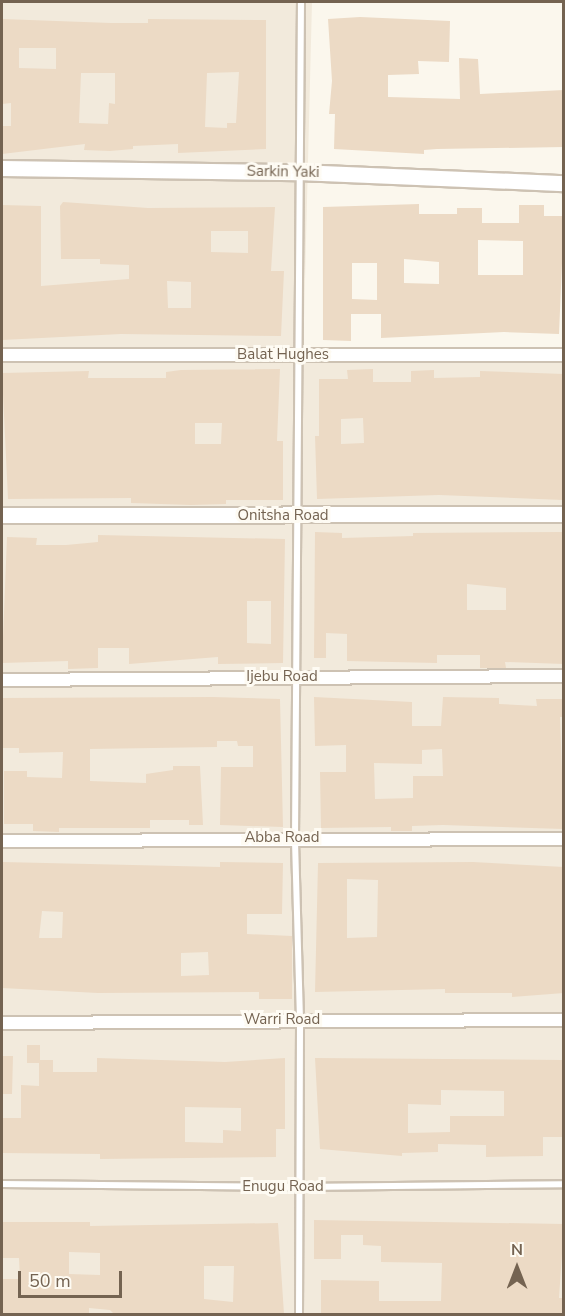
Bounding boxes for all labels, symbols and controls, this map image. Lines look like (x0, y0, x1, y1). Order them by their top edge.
street label: Sarkin Yaki (247, 162, 319, 182)
street label: Balat Hughes (237, 346, 329, 364)
street label: Onitsha Road (237, 507, 329, 525)
street label: Ijebu Road (246, 668, 318, 686)
street label: Abba Road (244, 829, 320, 847)
street label: Warri Road (244, 1011, 320, 1029)
street label: Enugu Road (242, 1178, 324, 1196)
north arrow (487, 1238, 547, 1298)
text: N (511, 1239, 523, 1261)
scale bar (21, 1259, 124, 1297)
text: 50 m (29, 1269, 71, 1293)

